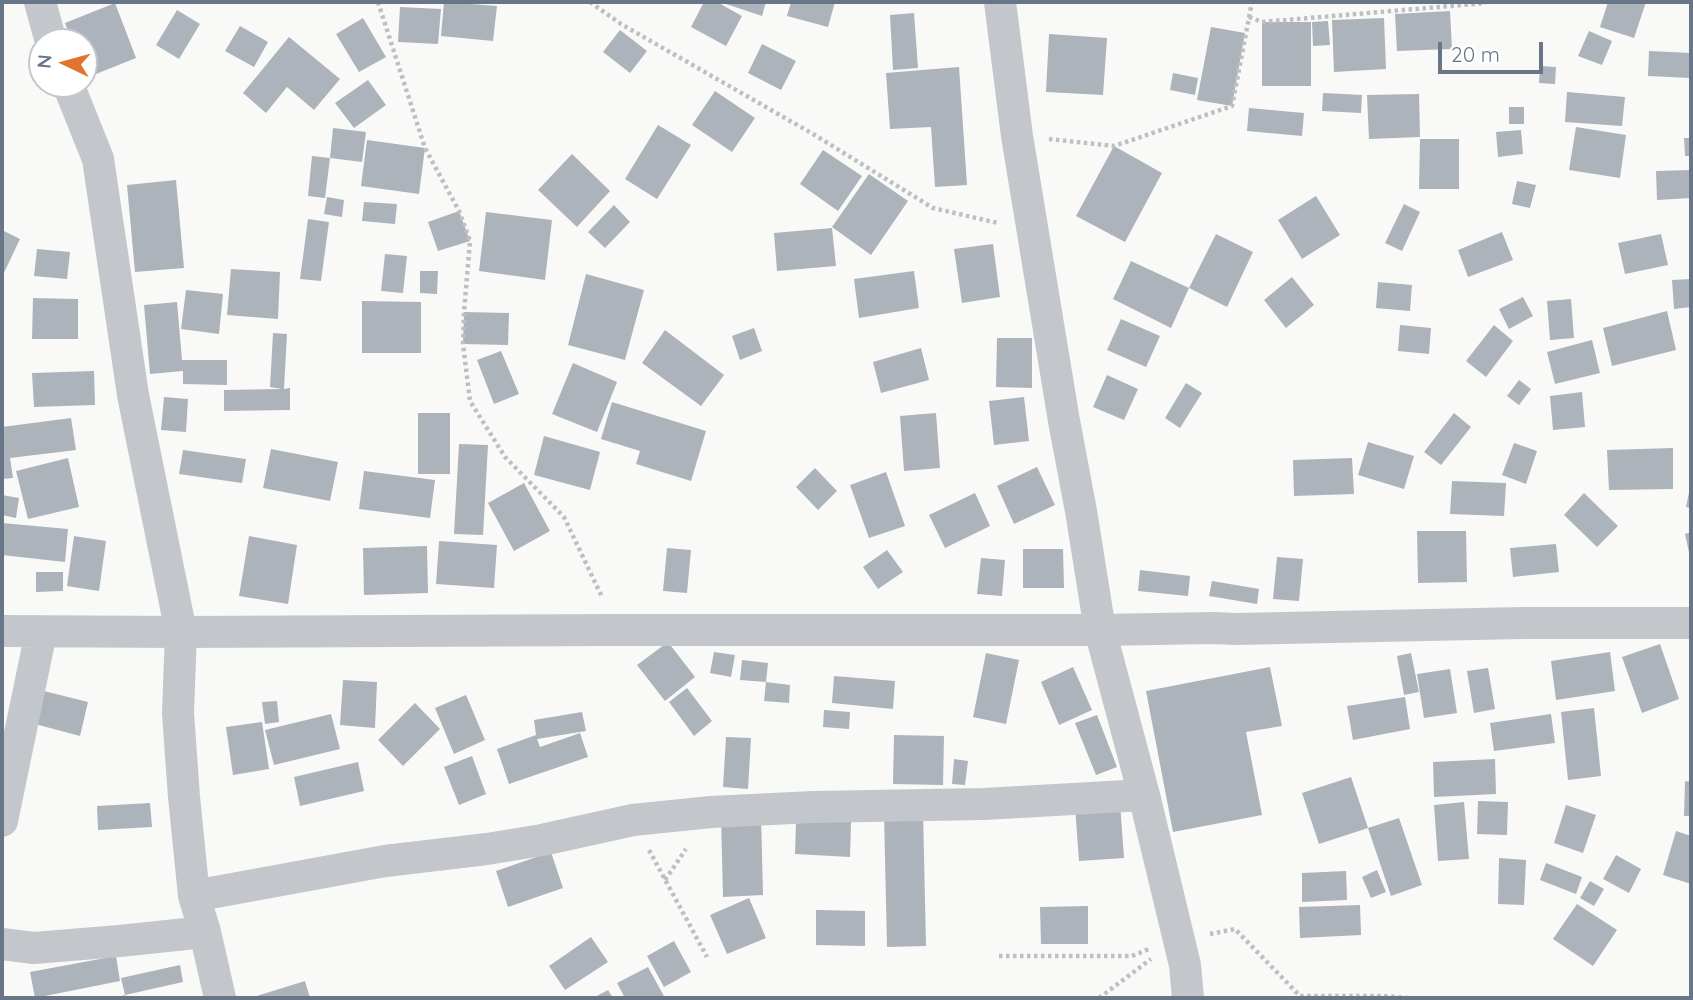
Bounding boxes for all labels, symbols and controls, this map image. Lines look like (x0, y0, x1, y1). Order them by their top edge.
north arrow (28, 28, 98, 98)
scale bar (1441, 28, 1546, 72)
text: 20 m (1451, 41, 1500, 67)
text: N (32, 53, 57, 69)

